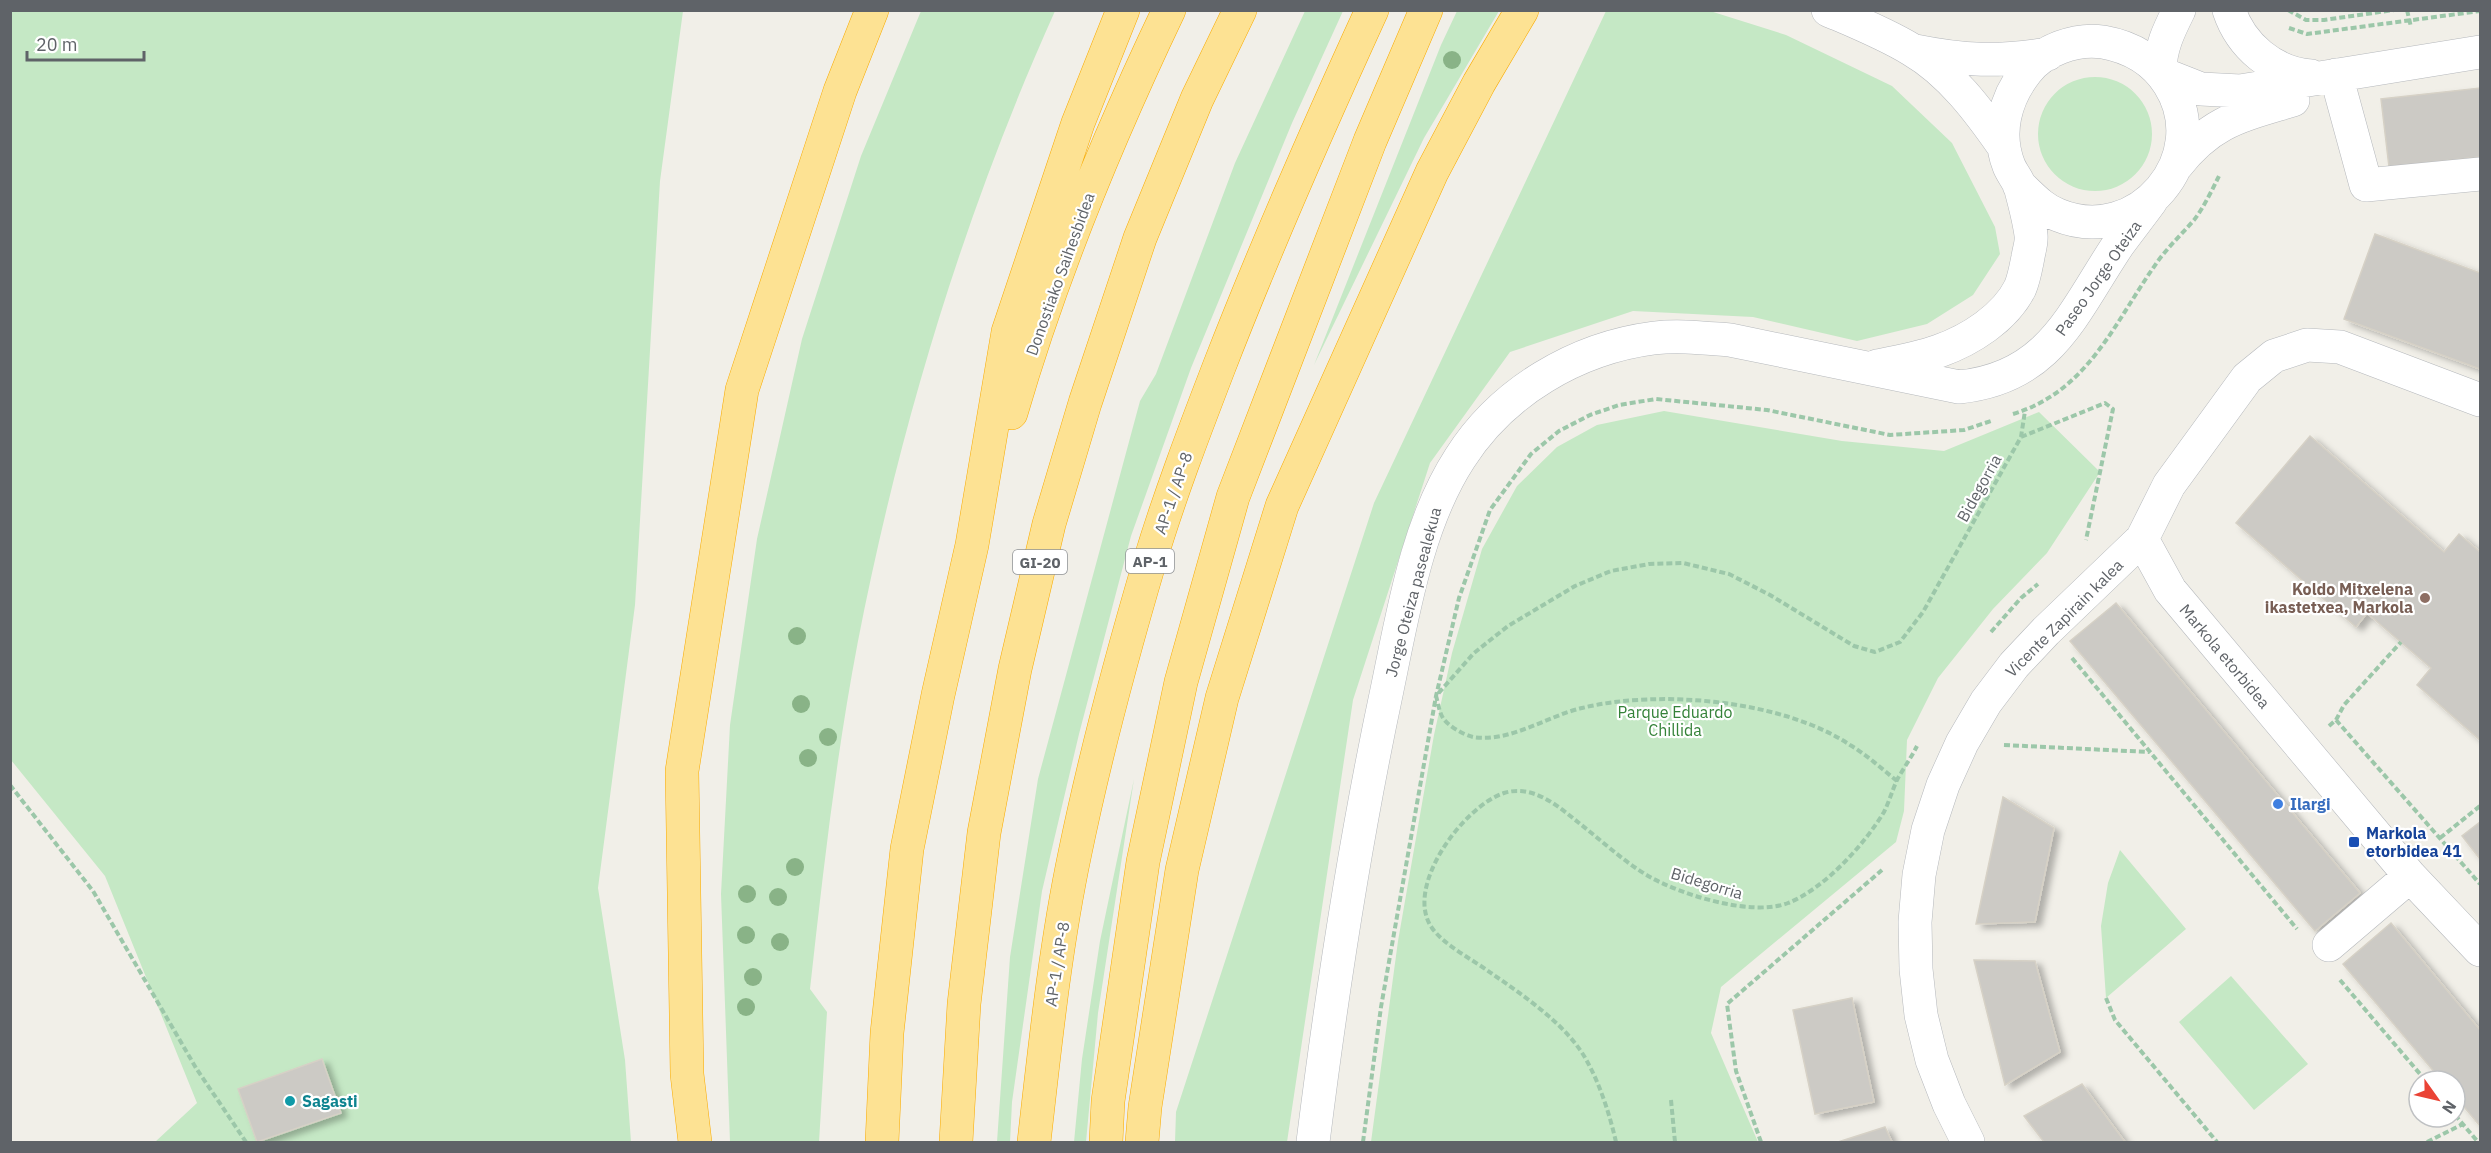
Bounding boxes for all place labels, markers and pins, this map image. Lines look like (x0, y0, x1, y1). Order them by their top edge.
place label: Koldo Mitxelena ikastetxea, Markola (2265, 579, 2413, 617)
marker: Koldo Mitxelena ikastetxea, Markola (2418, 591, 2432, 605)
place label: Ilargi (2290, 794, 2331, 814)
marker: Ilargi (2271, 797, 2285, 811)
place label: Markola etorbidea 41 (2366, 823, 2462, 861)
marker: Markola etorbidea 41 (2347, 835, 2361, 849)
place label: Sagasti (302, 1091, 358, 1111)
marker: Sagasti (283, 1094, 297, 1108)

